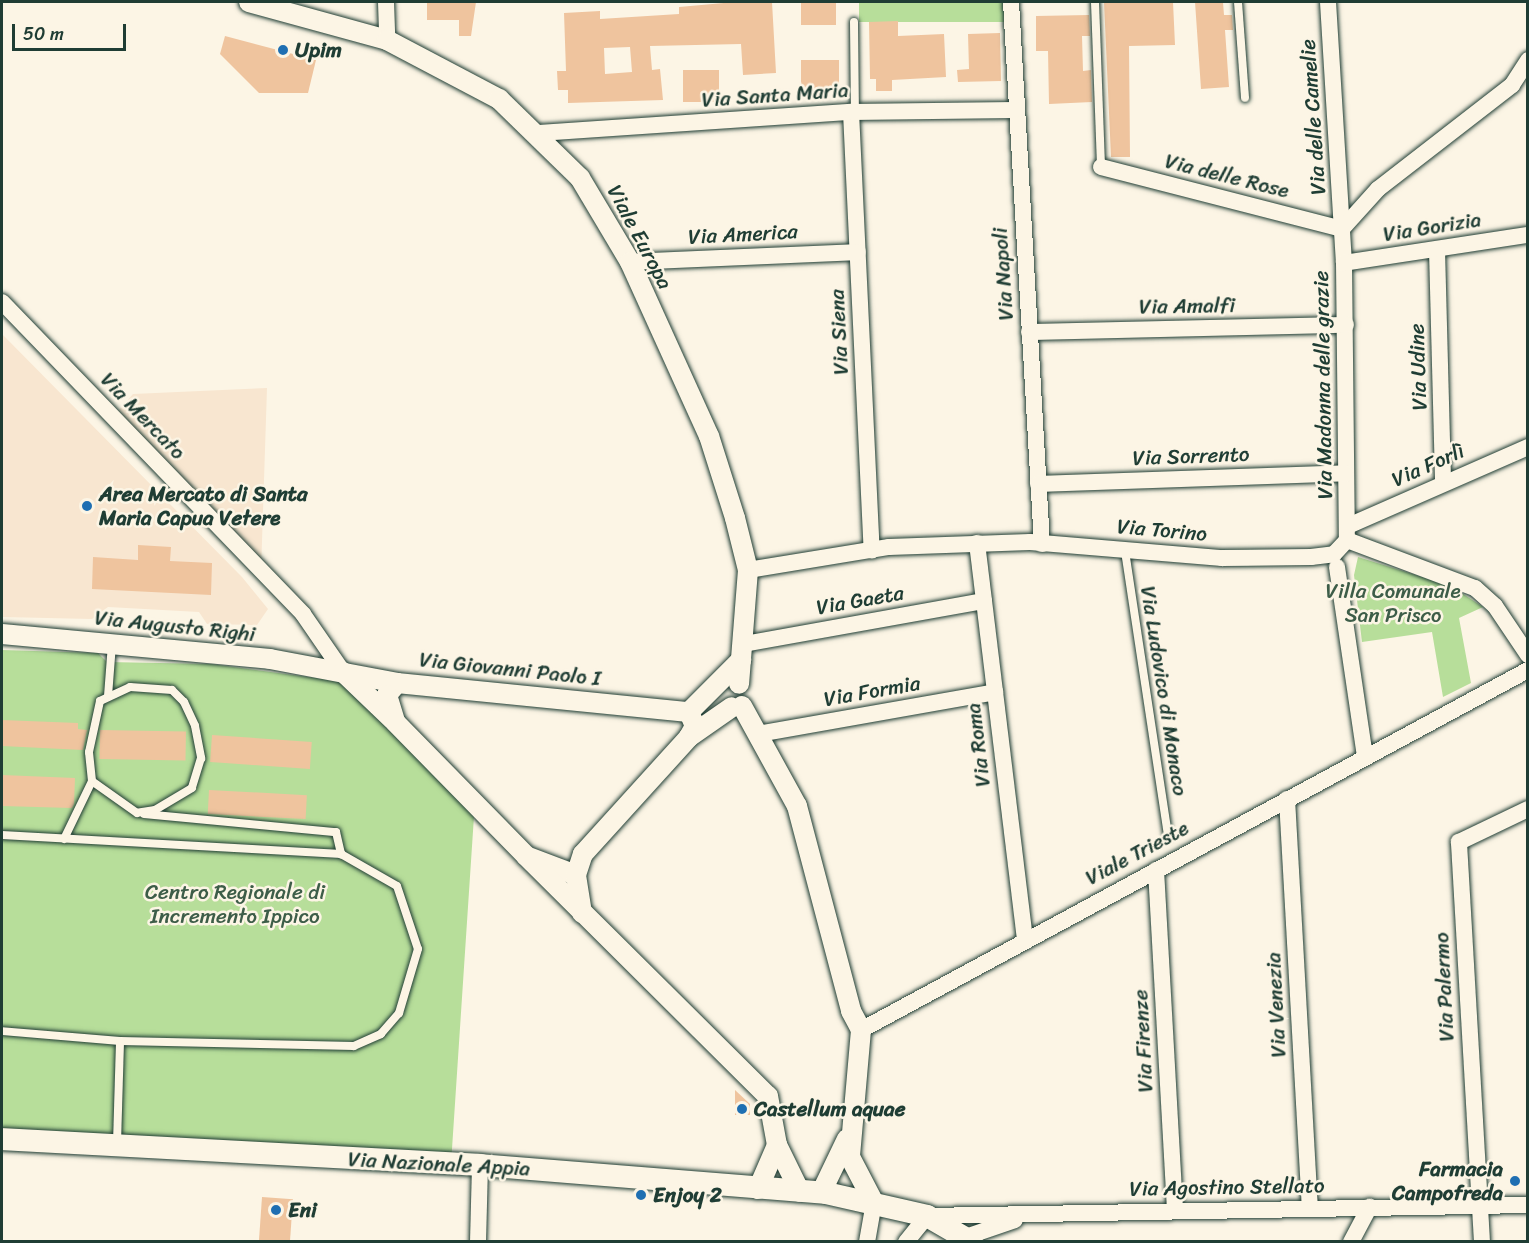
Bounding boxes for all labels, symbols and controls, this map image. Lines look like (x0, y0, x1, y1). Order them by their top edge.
scale bar (15, 12, 129, 50)
text: 50 m (23, 18, 64, 50)
place label: Upim (295, 37, 342, 63)
street label: Via delle Camelie (1295, 38, 1331, 196)
marker: Upim (276, 43, 290, 57)
street label: Via Santa Maria (701, 77, 849, 113)
street label: Via delle Rose (1162, 148, 1292, 204)
street label: Viale Europa (602, 181, 678, 293)
street label: Via Gorizia (1381, 207, 1483, 247)
street label: Via America (687, 219, 799, 249)
street label: Via Napoli (987, 227, 1019, 321)
street label: Via Madonna delle grazie (1308, 271, 1338, 499)
street label: Via Siena (824, 288, 854, 376)
street label: Via Amalfi (1139, 293, 1235, 319)
street label: Via Udine (1404, 323, 1432, 411)
street label: Via Mercato (95, 367, 191, 465)
street label: Via Forlì (1388, 438, 1468, 492)
street label: Via Sorrento (1132, 441, 1250, 471)
place label: Area Mercato di Santa Maria Capua Vetere (99, 481, 307, 531)
marker: Area Mercato di Santa Maria Capua Vetere (80, 499, 94, 513)
street label: Via Torino (1116, 513, 1208, 547)
park label: Villa Comunale San Prisco (1325, 578, 1461, 628)
street label: Via Gaeta (814, 580, 906, 620)
street label: Via Ludovico di Monaco (1135, 584, 1193, 798)
street label: Via Augusto Righi (94, 605, 256, 647)
street label: Via Giovanni Paolo I (418, 647, 602, 691)
street label: Via Formia (822, 670, 922, 712)
street label: Via Roma (960, 702, 996, 788)
street label: Viale Trieste (1081, 815, 1193, 891)
park label: Centro Regionale di Incremento Ippico (145, 879, 325, 929)
street label: Via Palermo (1429, 932, 1459, 1042)
street label: Via Venezia (1261, 952, 1291, 1058)
street label: Via Firenze (1128, 989, 1158, 1093)
place label: Castellum aquae (754, 1096, 905, 1122)
marker: Castellum aquae (735, 1102, 749, 1116)
street label: Via Nazionale Appia (348, 1147, 530, 1181)
place label: Farmacia Campofreda (1392, 1156, 1503, 1206)
street label: Via Agostino Stellato (1129, 1173, 1325, 1201)
marker: Farmacia Campofreda (1508, 1174, 1522, 1188)
place label: Enjoy 2 (653, 1182, 722, 1208)
marker: Enjoy 2 (634, 1188, 648, 1202)
place label: Eni (288, 1197, 317, 1223)
marker: Eni (269, 1203, 283, 1217)

